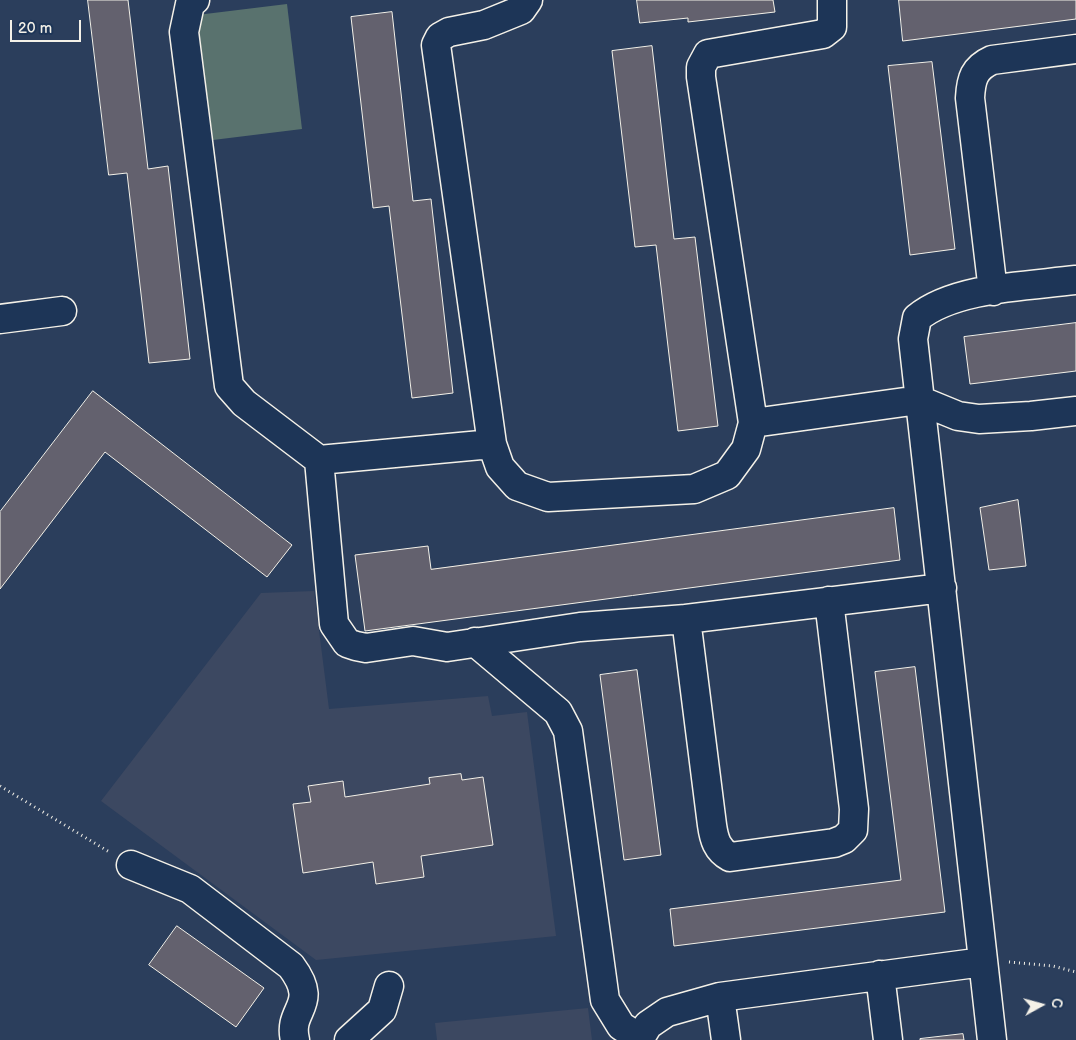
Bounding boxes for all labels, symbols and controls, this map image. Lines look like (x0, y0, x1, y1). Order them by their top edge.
scale bar (12, 10, 84, 42)
text: 20 m (18, 19, 52, 38)
north arrow (1016, 980, 1066, 1030)
text: С (1047, 997, 1065, 1009)

